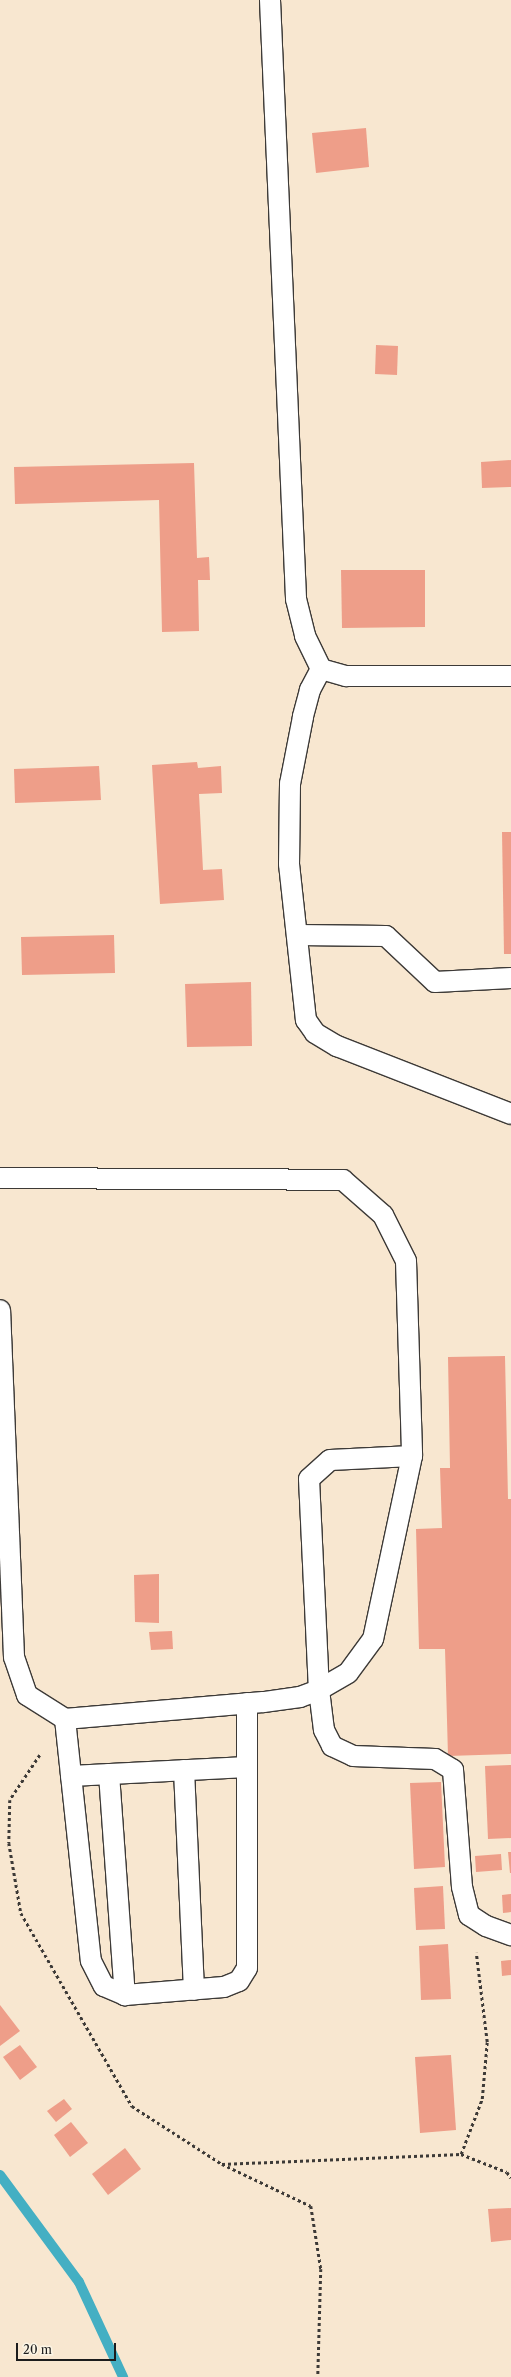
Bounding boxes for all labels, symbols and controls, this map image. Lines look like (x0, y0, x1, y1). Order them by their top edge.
scale bar (18, 2335, 118, 2361)
text: 20 m (23, 2342, 52, 2357)

